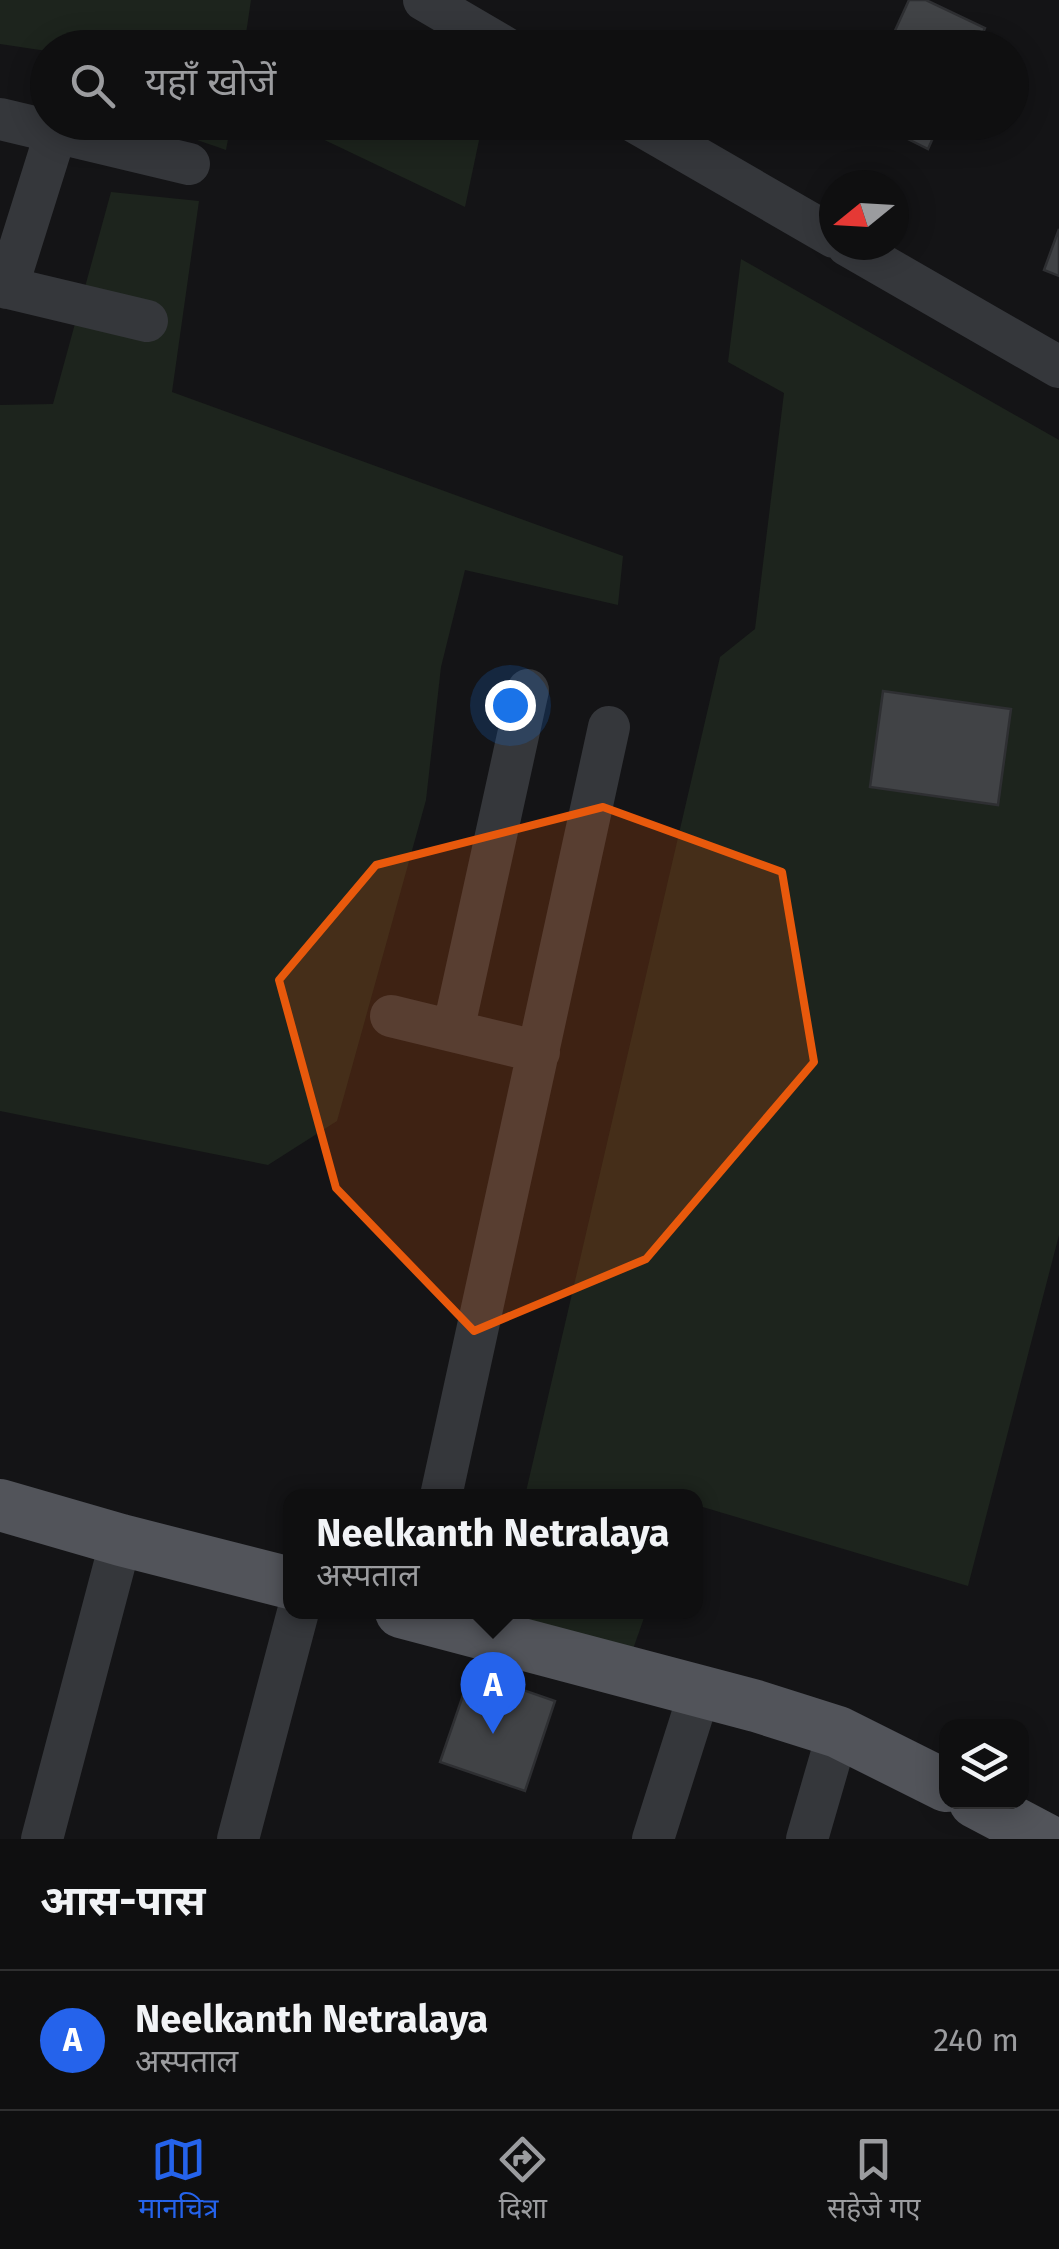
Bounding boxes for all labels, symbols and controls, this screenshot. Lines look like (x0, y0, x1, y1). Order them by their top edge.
search box (30, 30, 1029, 140)
icon: search (65, 58, 120, 113)
text: यहाँ खोजें (145, 59, 276, 105)
north arrow (819, 170, 909, 260)
your location (485, 680, 536, 731)
popup (283, 1489, 703, 1619)
text: Neelkanth Netralaya (316, 1510, 670, 1556)
text: अस्पताल (316, 1556, 420, 1594)
pin: A (460, 1652, 526, 1734)
map controls (939, 1719, 1029, 1809)
button: layers (939, 1719, 1029, 1809)
text: आस-पास (40, 1876, 205, 1926)
text: Neelkanth Netralaya (135, 1996, 488, 2042)
text: A (63, 2021, 82, 2059)
text: 240 m (933, 2021, 1019, 2059)
text: अस्पताल (135, 2042, 238, 2080)
tab: मानचित्र (138, 2132, 218, 2229)
tab: दिशा (495, 2132, 550, 2229)
tab: सहेजे गए (827, 2132, 921, 2229)

